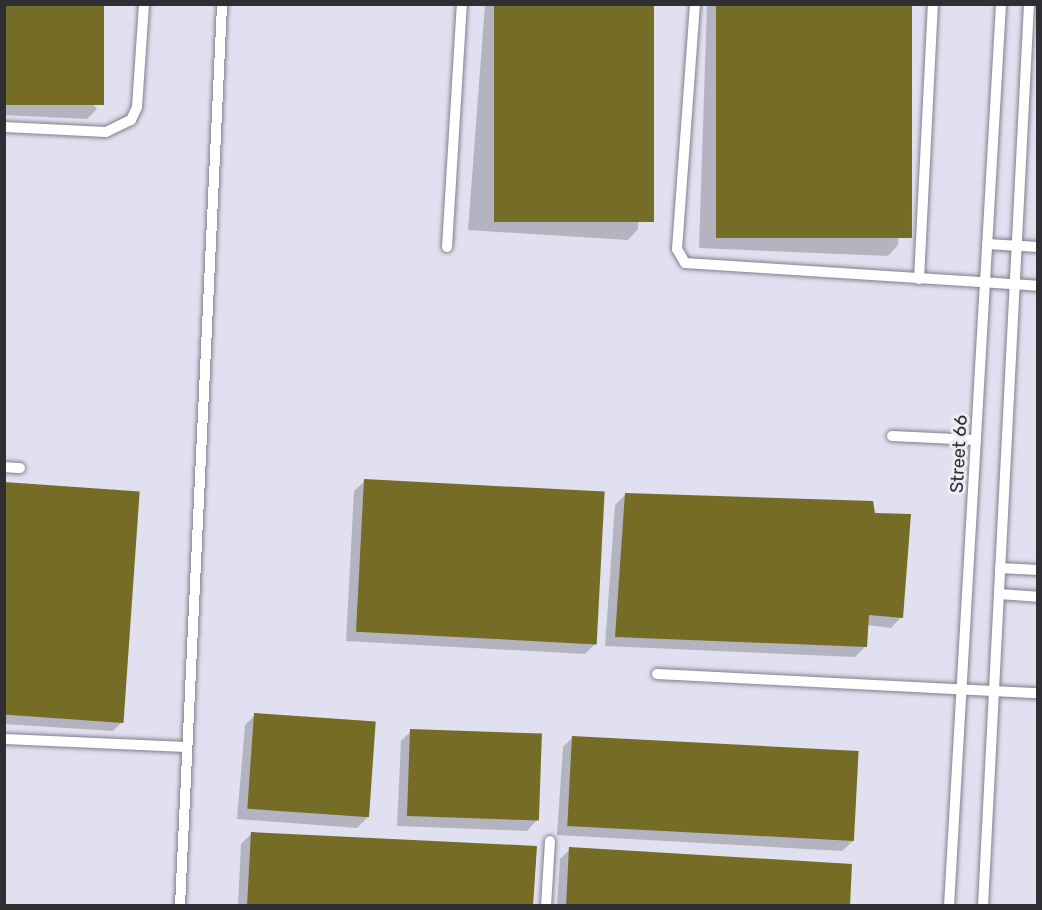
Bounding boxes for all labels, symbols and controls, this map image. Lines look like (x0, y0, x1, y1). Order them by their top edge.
street label: Street 66 (946, 414, 972, 494)

